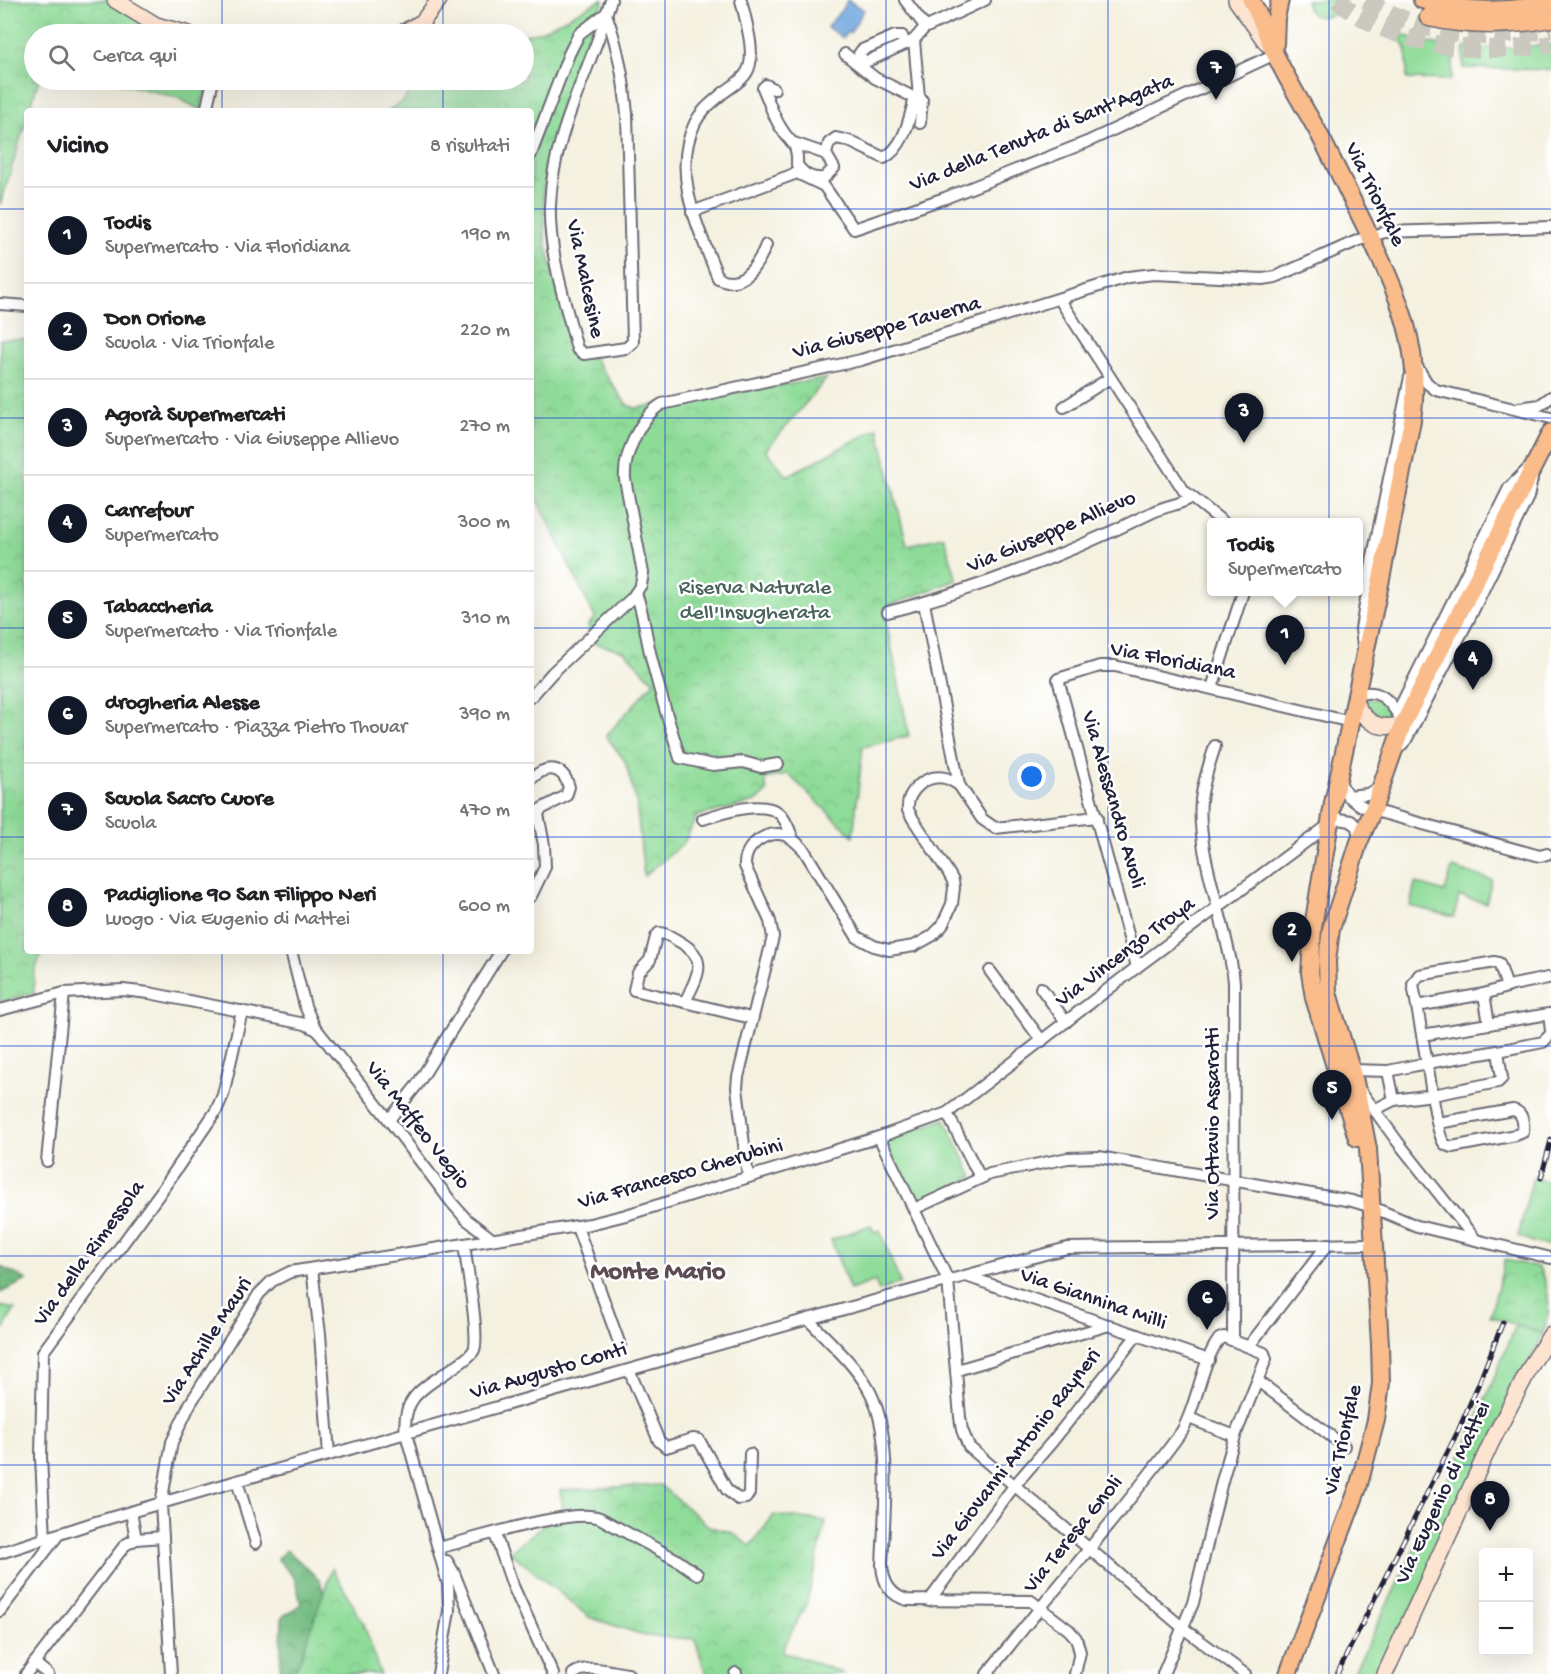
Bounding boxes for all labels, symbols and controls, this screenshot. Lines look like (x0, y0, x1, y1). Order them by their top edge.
search box (24, 24, 534, 90)
icon: search (45, 41, 78, 74)
text: Cerca qui (93, 44, 177, 70)
pin: 7 (1196, 51, 1236, 100)
street label: Via della Tenuta di Sant'Agata (905, 69, 1178, 199)
text: Vicino (48, 132, 108, 163)
text: 8 risultati (430, 136, 510, 159)
street label: Via Trionfale (1337, 138, 1411, 252)
text: Todis (105, 211, 151, 237)
street label: Via Malcesine (559, 217, 609, 341)
text: 1 (63, 224, 72, 247)
text: 190 m (462, 224, 510, 247)
text: Supermercato · Via Floridiana (105, 237, 350, 260)
street label: Via Giuseppe Taverna (789, 291, 984, 367)
text: Don Orione (105, 307, 205, 333)
text: 2 (63, 320, 72, 343)
text: 220 m (460, 320, 510, 343)
text: Scuola · Via Trionfale (105, 333, 274, 356)
pin: 3 (1224, 394, 1264, 443)
text: Agorà Supermercati (105, 403, 286, 429)
text: 3 (62, 416, 73, 439)
text: 270 m (460, 416, 510, 439)
text: Supermercato · Via Giuseppe Allievo (105, 429, 399, 452)
street label: Via Giuseppe Allievo (963, 486, 1140, 581)
text: Carrefour (105, 499, 192, 525)
text: 4 (63, 512, 72, 535)
text: 300 m (458, 512, 510, 535)
popup (1207, 518, 1363, 596)
text: Supermercato (105, 525, 219, 548)
text: Todis (1228, 533, 1274, 559)
text: Supermercato (1228, 559, 1342, 582)
park label: Riserva Naturale dell'Insugherata (679, 576, 832, 627)
text: Tabaccheria (105, 595, 212, 621)
text: 5 (62, 608, 73, 631)
text: 310 m (461, 608, 510, 631)
pin: 1 (1266, 616, 1304, 665)
text: Supermercato · Via Trionfale (105, 621, 337, 644)
street label: Via Floridiana (1107, 637, 1239, 687)
pin: 4 (1454, 640, 1492, 690)
text: drogheria Alesse (105, 691, 260, 717)
text: 6 (62, 704, 73, 727)
text: 390 m (459, 704, 510, 727)
street label: Via Alessandro Avoli (1074, 707, 1150, 892)
text: Supermercato · Piazza Pietro Thouar (105, 717, 407, 740)
your location (1017, 762, 1046, 791)
text: Scuola Sacro Cuore (105, 787, 274, 813)
text: 7 (62, 800, 73, 823)
text: 470 m (460, 800, 510, 823)
text: Scuola (105, 813, 156, 836)
text: Padiglione 90 San Filippo Neri (105, 883, 377, 909)
street label: Via Vincenzo Troya (1050, 892, 1202, 1015)
text: 8 (62, 896, 73, 919)
text: 600 m (458, 896, 510, 919)
text: Luogo · Via Eugenio di Mattei (105, 909, 350, 932)
pin: 2 (1272, 912, 1312, 962)
street label: Via Ottavio Assarotti (1201, 1027, 1227, 1220)
street label: Via Maffeo Vegio (358, 1056, 475, 1195)
pin: 5 (1312, 1070, 1352, 1120)
street label: Via Francesco Cherubini (575, 1133, 786, 1217)
street label: Via della Rimessola (28, 1175, 152, 1333)
district label: Monte Mario (591, 1258, 726, 1289)
street label: Via Giannina Milli (1015, 1262, 1170, 1337)
street label: Via Achille Mauri (156, 1273, 259, 1412)
pin: 6 (1188, 1280, 1226, 1330)
street label: Via Augusto Conti (467, 1337, 630, 1407)
street label: Via Giovanni Antonio Rayneri (926, 1344, 1108, 1567)
street label: Via Trionfale (1318, 1382, 1369, 1499)
street label: Via Eugenio di Mattei (1390, 1397, 1498, 1589)
street label: Via Teresa Gnoli (1018, 1471, 1130, 1600)
pin: 8 (1470, 1482, 1510, 1531)
map controls (1479, 1548, 1533, 1656)
button: + (1479, 1548, 1533, 1602)
button: − (1479, 1602, 1533, 1656)

